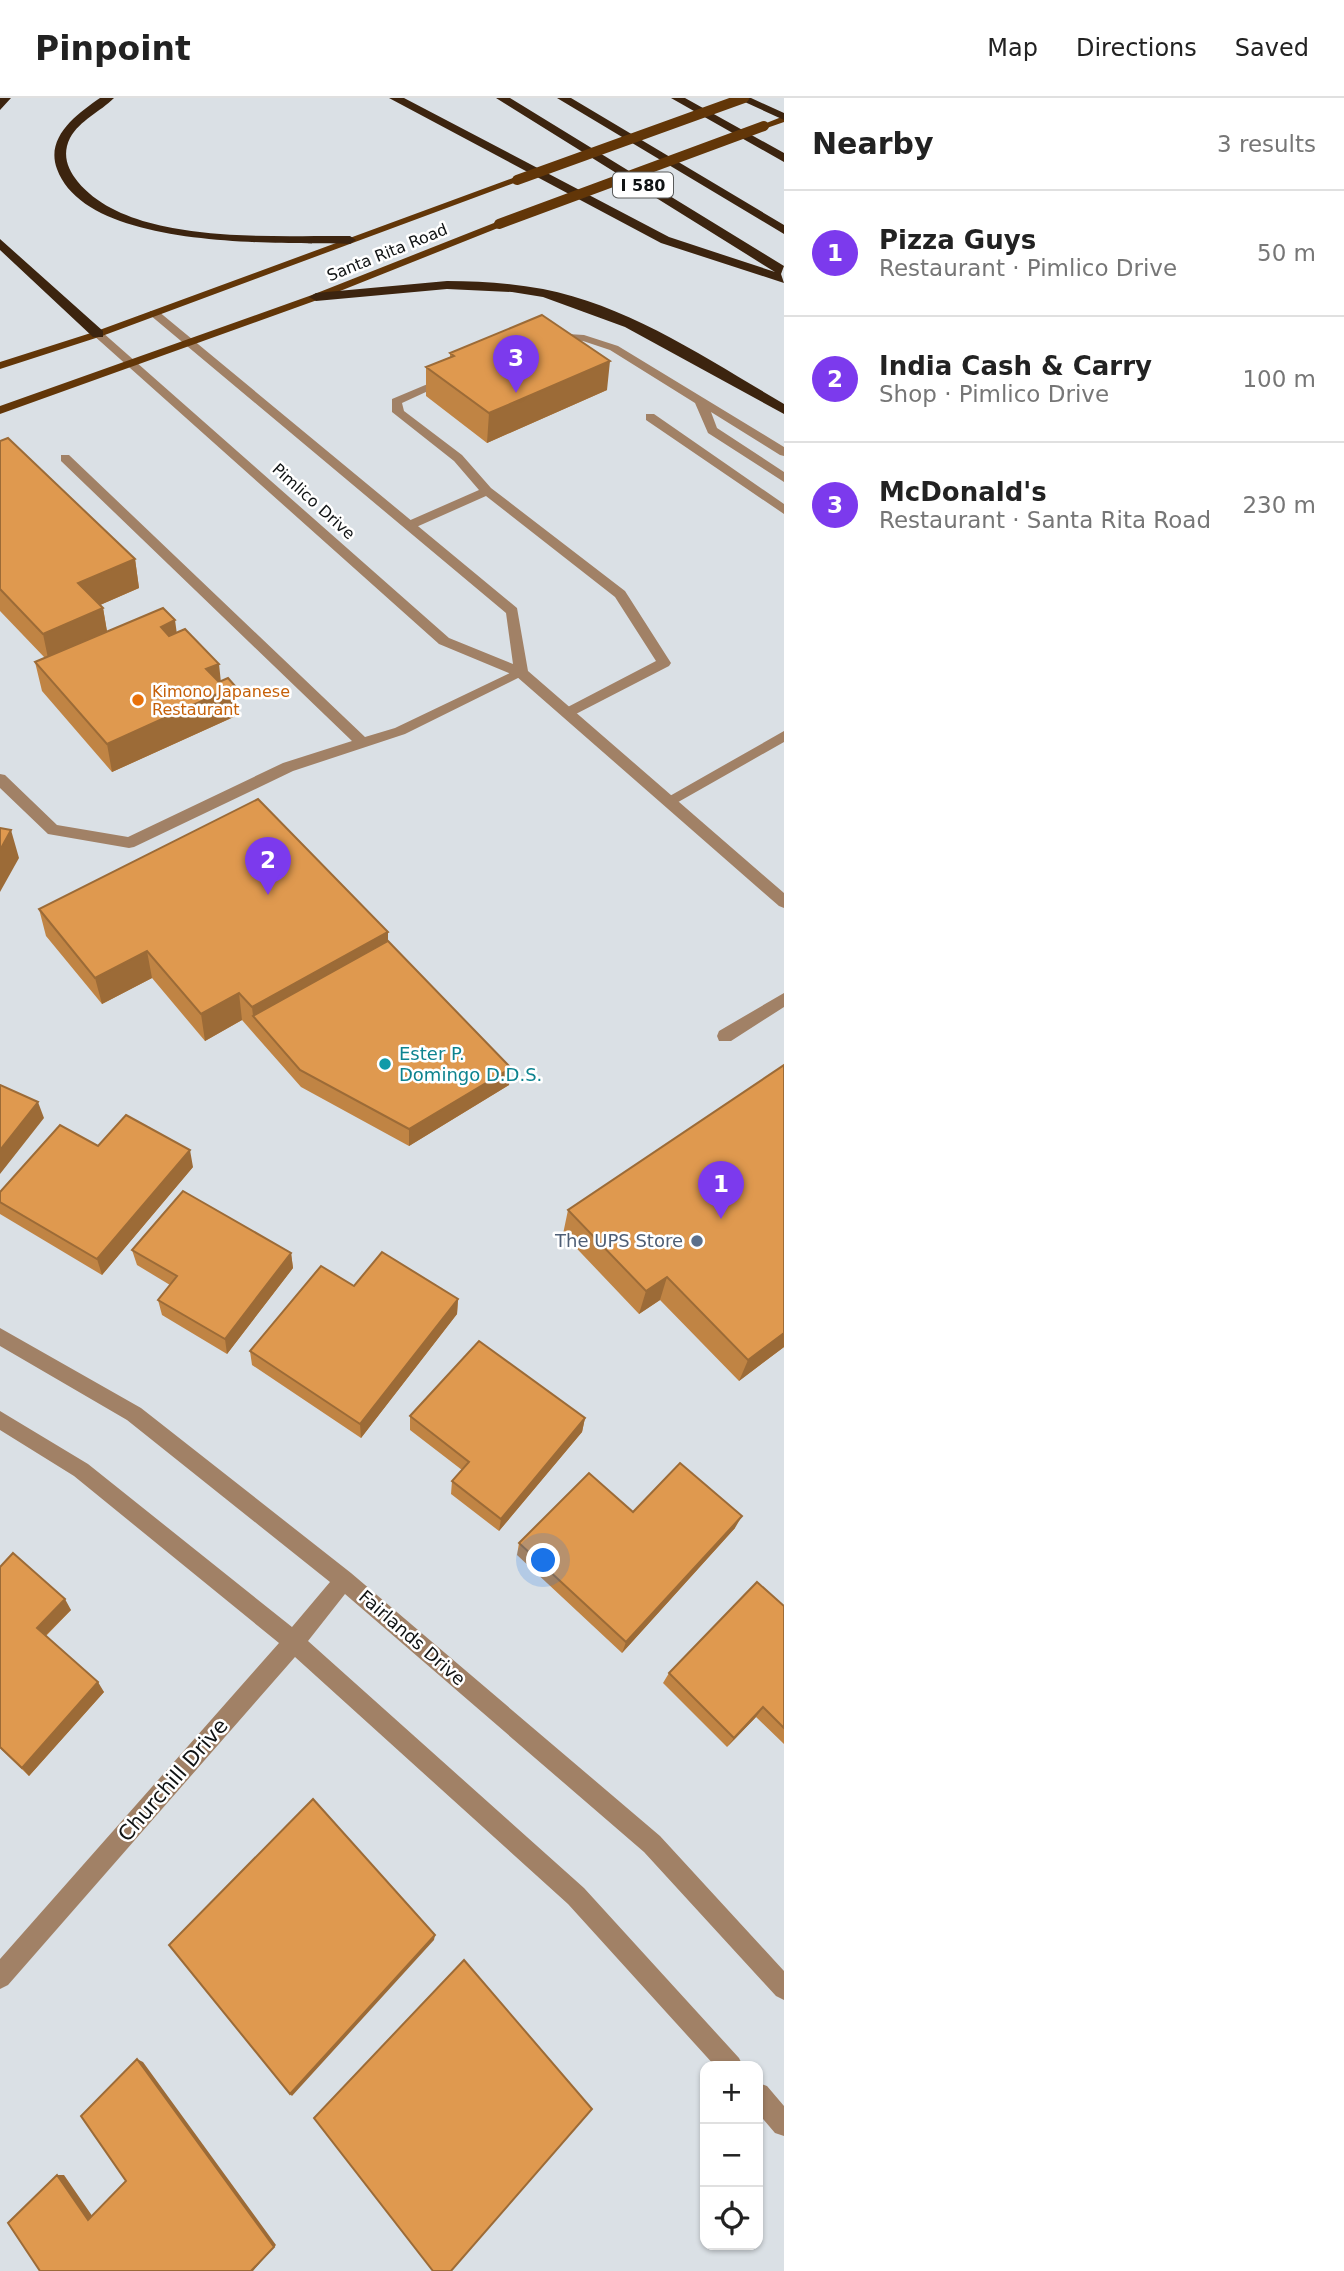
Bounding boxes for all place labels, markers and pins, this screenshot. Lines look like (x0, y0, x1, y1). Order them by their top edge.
pin: 3 (493, 335, 539, 393)
place label: Kimono Japanese Restaurant (152, 682, 290, 719)
marker: Kimono Japanese Restaurant (130, 692, 146, 708)
pin: 2 (245, 837, 291, 895)
place label: Ester P. Domingo D.D.S. (399, 1043, 542, 1085)
marker: Ester P. Domingo D.D.S. (377, 1056, 393, 1072)
pin: 1 (698, 1161, 744, 1219)
place label: The UPS Store (554, 1230, 683, 1251)
marker: The UPS Store (689, 1233, 705, 1249)

